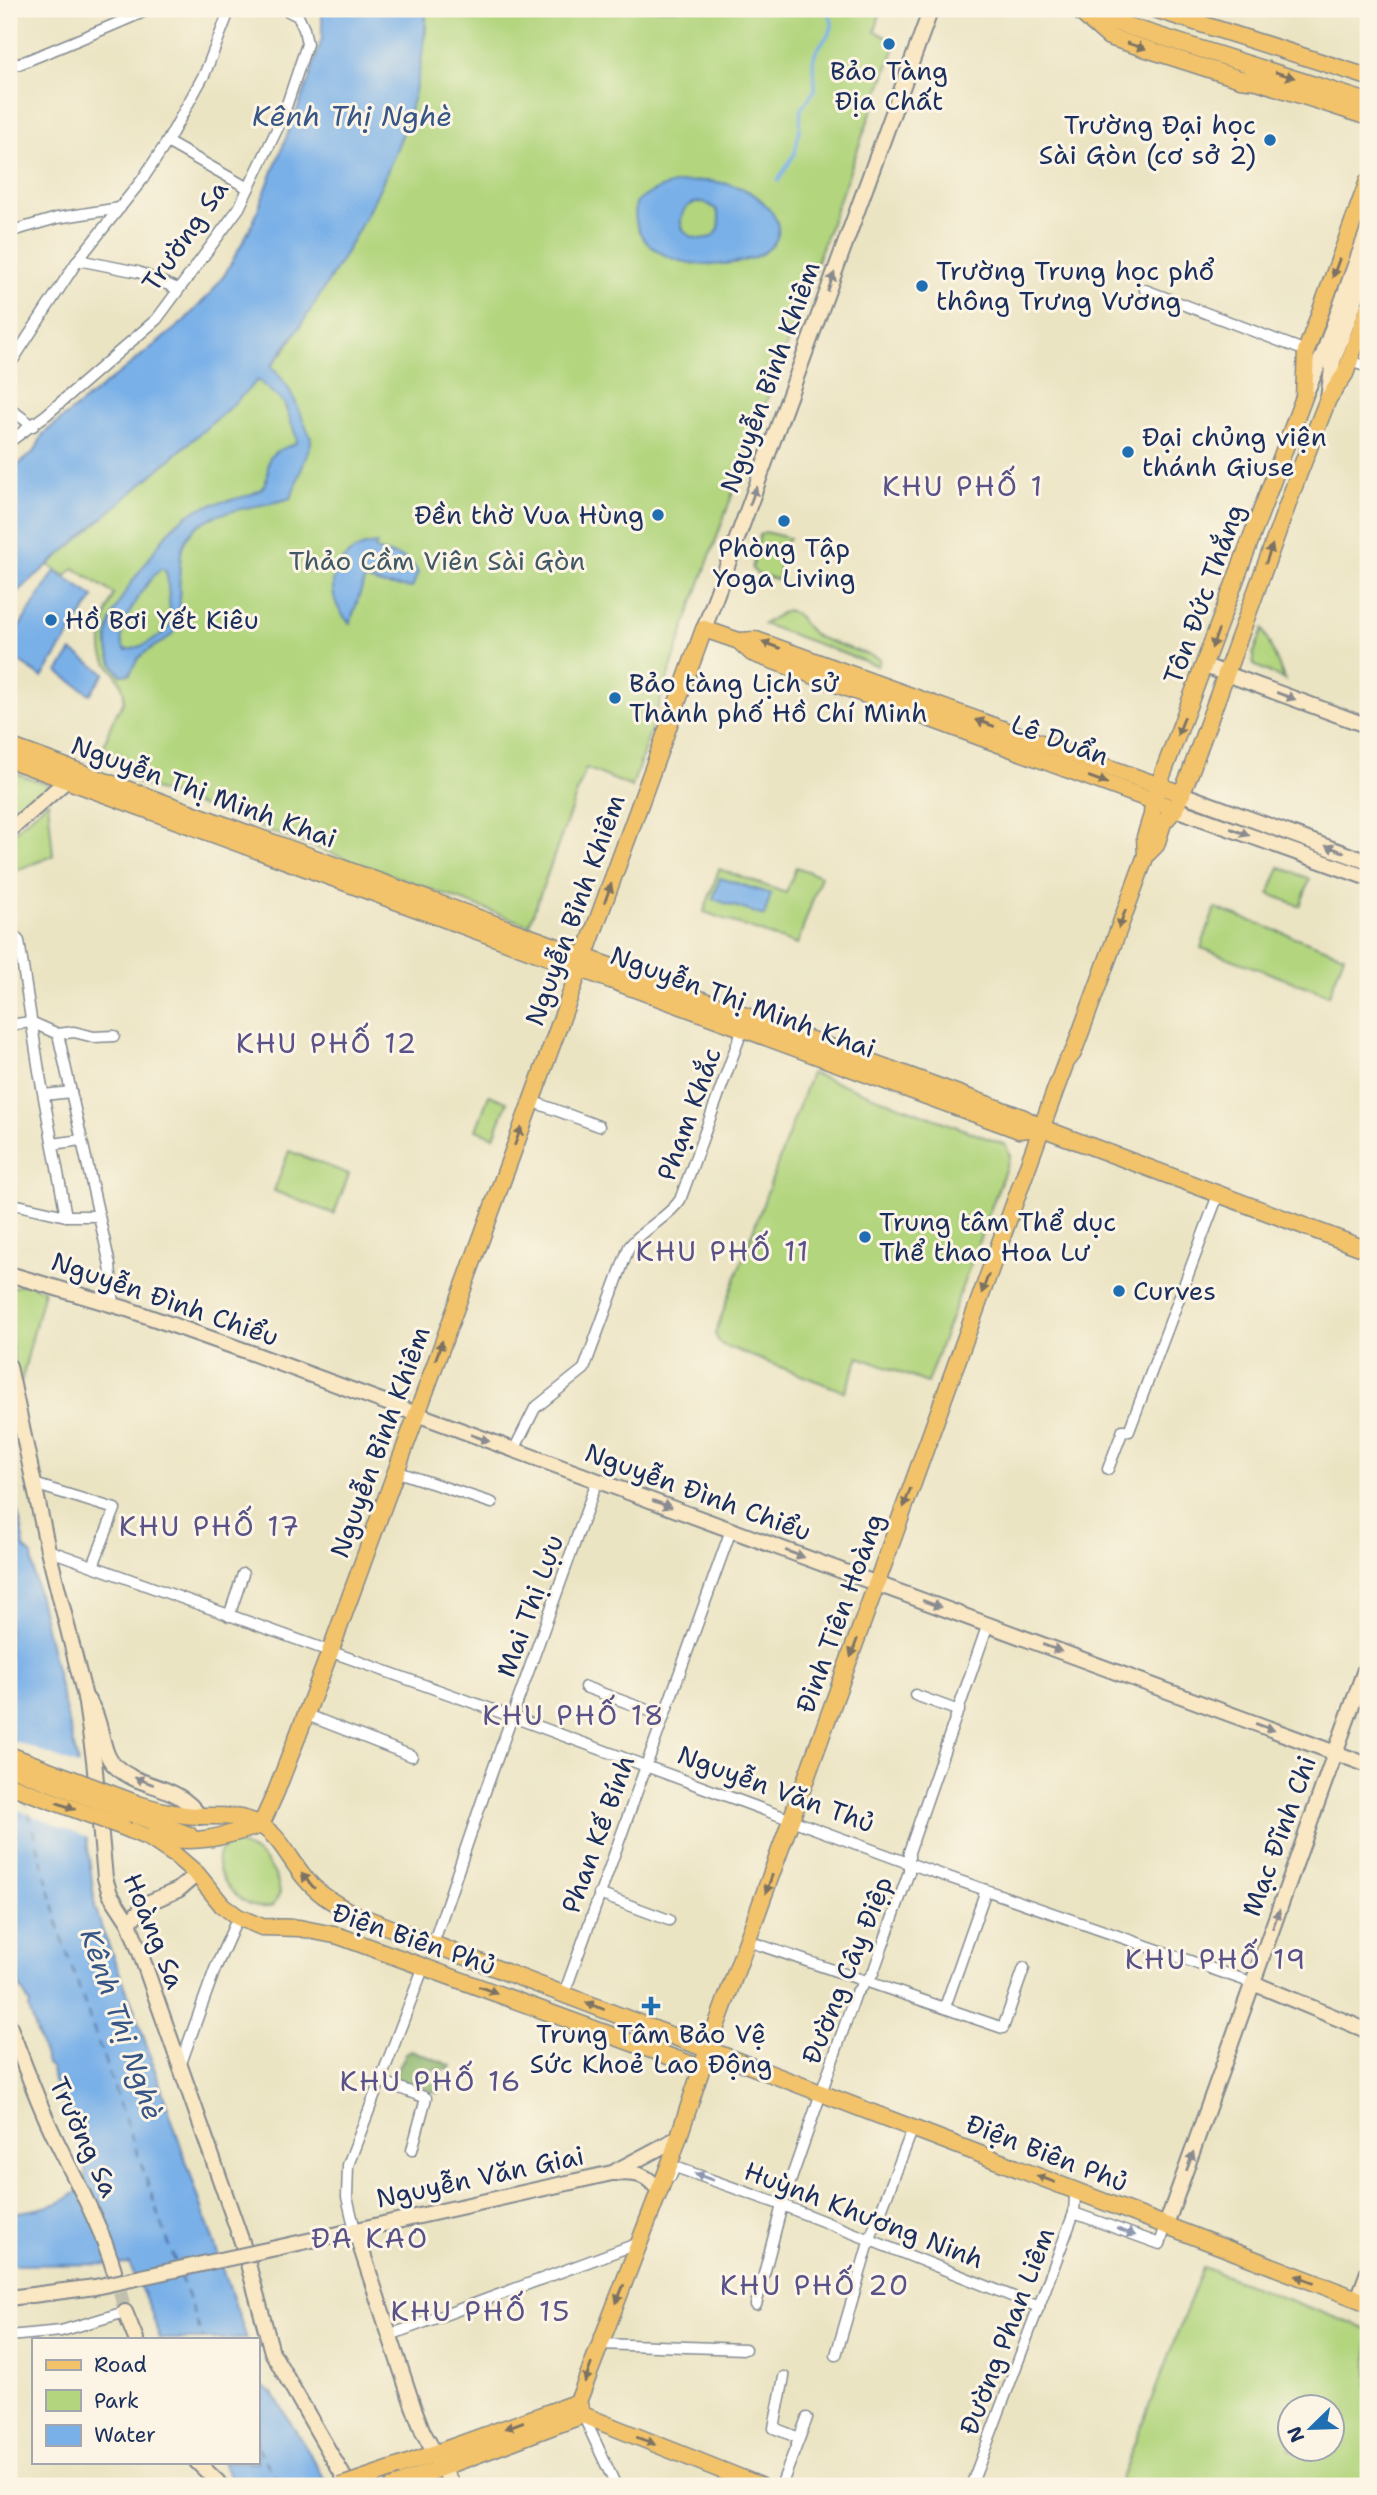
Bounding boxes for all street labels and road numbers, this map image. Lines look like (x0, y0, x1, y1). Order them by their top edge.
street label: Trường Sa (133, 173, 236, 298)
street label: Nguyễn Bỉnh Khiêm (711, 256, 828, 497)
street label: Tôn Đức Thắng (1155, 499, 1252, 689)
street label: Lê Duẩn (1007, 706, 1114, 773)
street label: Nguyễn Thị Minh Khai (67, 727, 342, 856)
street label: Nguyễn Bỉnh Khiêm (516, 789, 633, 1030)
street label: Nguyễn Thị Minh Khai (606, 937, 881, 1066)
street label: Phạm Khắc (648, 1042, 729, 1185)
street label: Nguyễn Đình Chiểu (47, 1243, 284, 1354)
street label: Nguyễn Bỉnh Khiêm (321, 1321, 438, 1562)
street label: Nguyễn Đình Chiểu (580, 1434, 816, 1549)
street label: Đinh Tiên Hoàng (787, 1508, 892, 1717)
street label: Mai Thị Lựu (488, 1530, 572, 1682)
street label: Nguyễn Văn Thủ (673, 1737, 880, 1840)
street label: Phan Kế Bính (553, 1750, 642, 1918)
street label: Mạc Đĩnh Chi (1233, 1751, 1324, 1921)
street label: Hoàng Sa (116, 1868, 193, 1994)
street label: Đường Cây Điệp (793, 1871, 900, 2069)
street label: Ðiện Biên Phủ (328, 1894, 501, 1983)
street label: Trường Sa (41, 2071, 127, 2202)
street label: Điện Biên Phủ (961, 2106, 1133, 2200)
street label: Nguyễn Văn Giai (373, 2137, 587, 2216)
street label: Huỳnh Khương Ninh (739, 2153, 989, 2276)
street label: Đường Phan Liêm (951, 2222, 1062, 2440)

